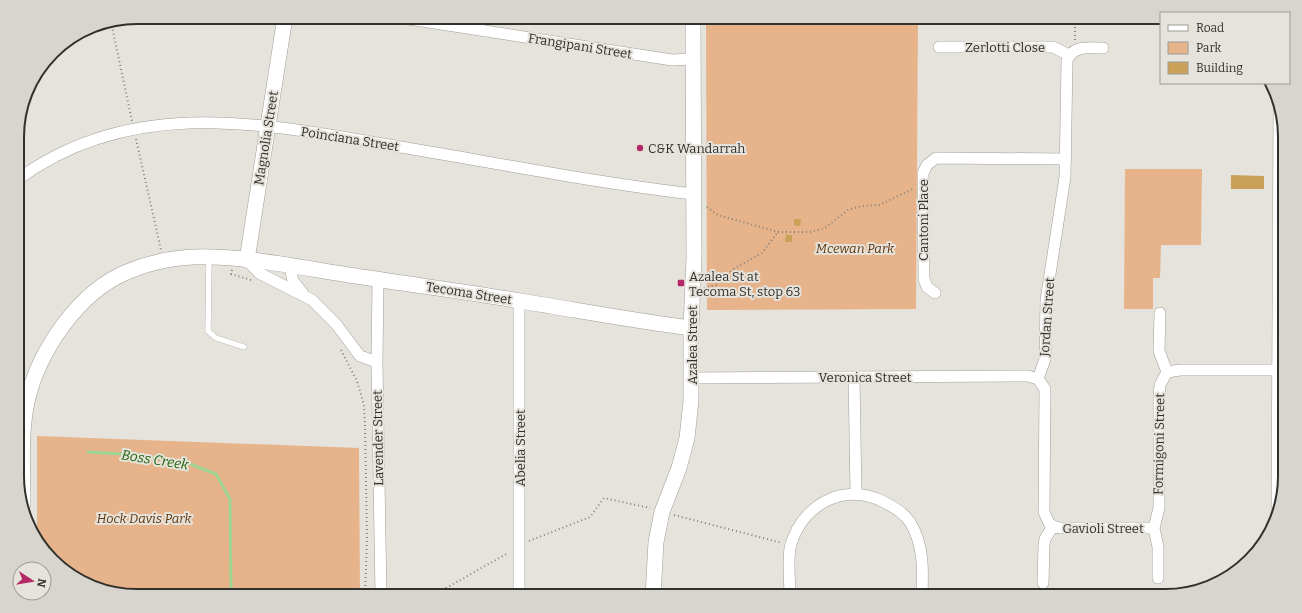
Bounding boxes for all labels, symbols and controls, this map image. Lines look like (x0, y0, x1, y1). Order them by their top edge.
legend (1160, 12, 1290, 84)
text: Road (1196, 21, 1224, 35)
street label: Frangipani Street (527, 30, 633, 62)
street label: Zerlotti Close (965, 40, 1045, 55)
text: Park (1196, 41, 1222, 55)
text: Building (1196, 61, 1243, 75)
street label: Magnolia Street (251, 90, 281, 186)
street label: Poinciana Street (300, 124, 400, 154)
place label: C&K Wandarrah (648, 141, 745, 156)
marker: C&K Wandarrah (635, 143, 645, 153)
street label: Cantoni Place (916, 179, 931, 261)
park label: Mcewan Park (816, 241, 895, 256)
place label: Azalea St at Tecoma St, stop 63 (689, 269, 800, 299)
street label: Jordan Street (1037, 277, 1057, 358)
marker: Azalea St at Tecoma St, stop 63 (676, 278, 686, 288)
street label: Tecoma Street (425, 279, 513, 307)
street label: Azalea Street (685, 305, 700, 385)
street label: Veronica Street (818, 370, 912, 385)
street label: Lavender Street (370, 390, 386, 486)
street label: Formigoni Street (1151, 393, 1167, 495)
street label: Abelia Street (513, 409, 528, 487)
water label: Boss Creek (120, 446, 190, 474)
park label: Hock Davis Park (96, 511, 193, 526)
street label: Gavioli Street (1062, 521, 1144, 536)
north arrow (12, 561, 52, 601)
text: N (34, 577, 49, 589)

